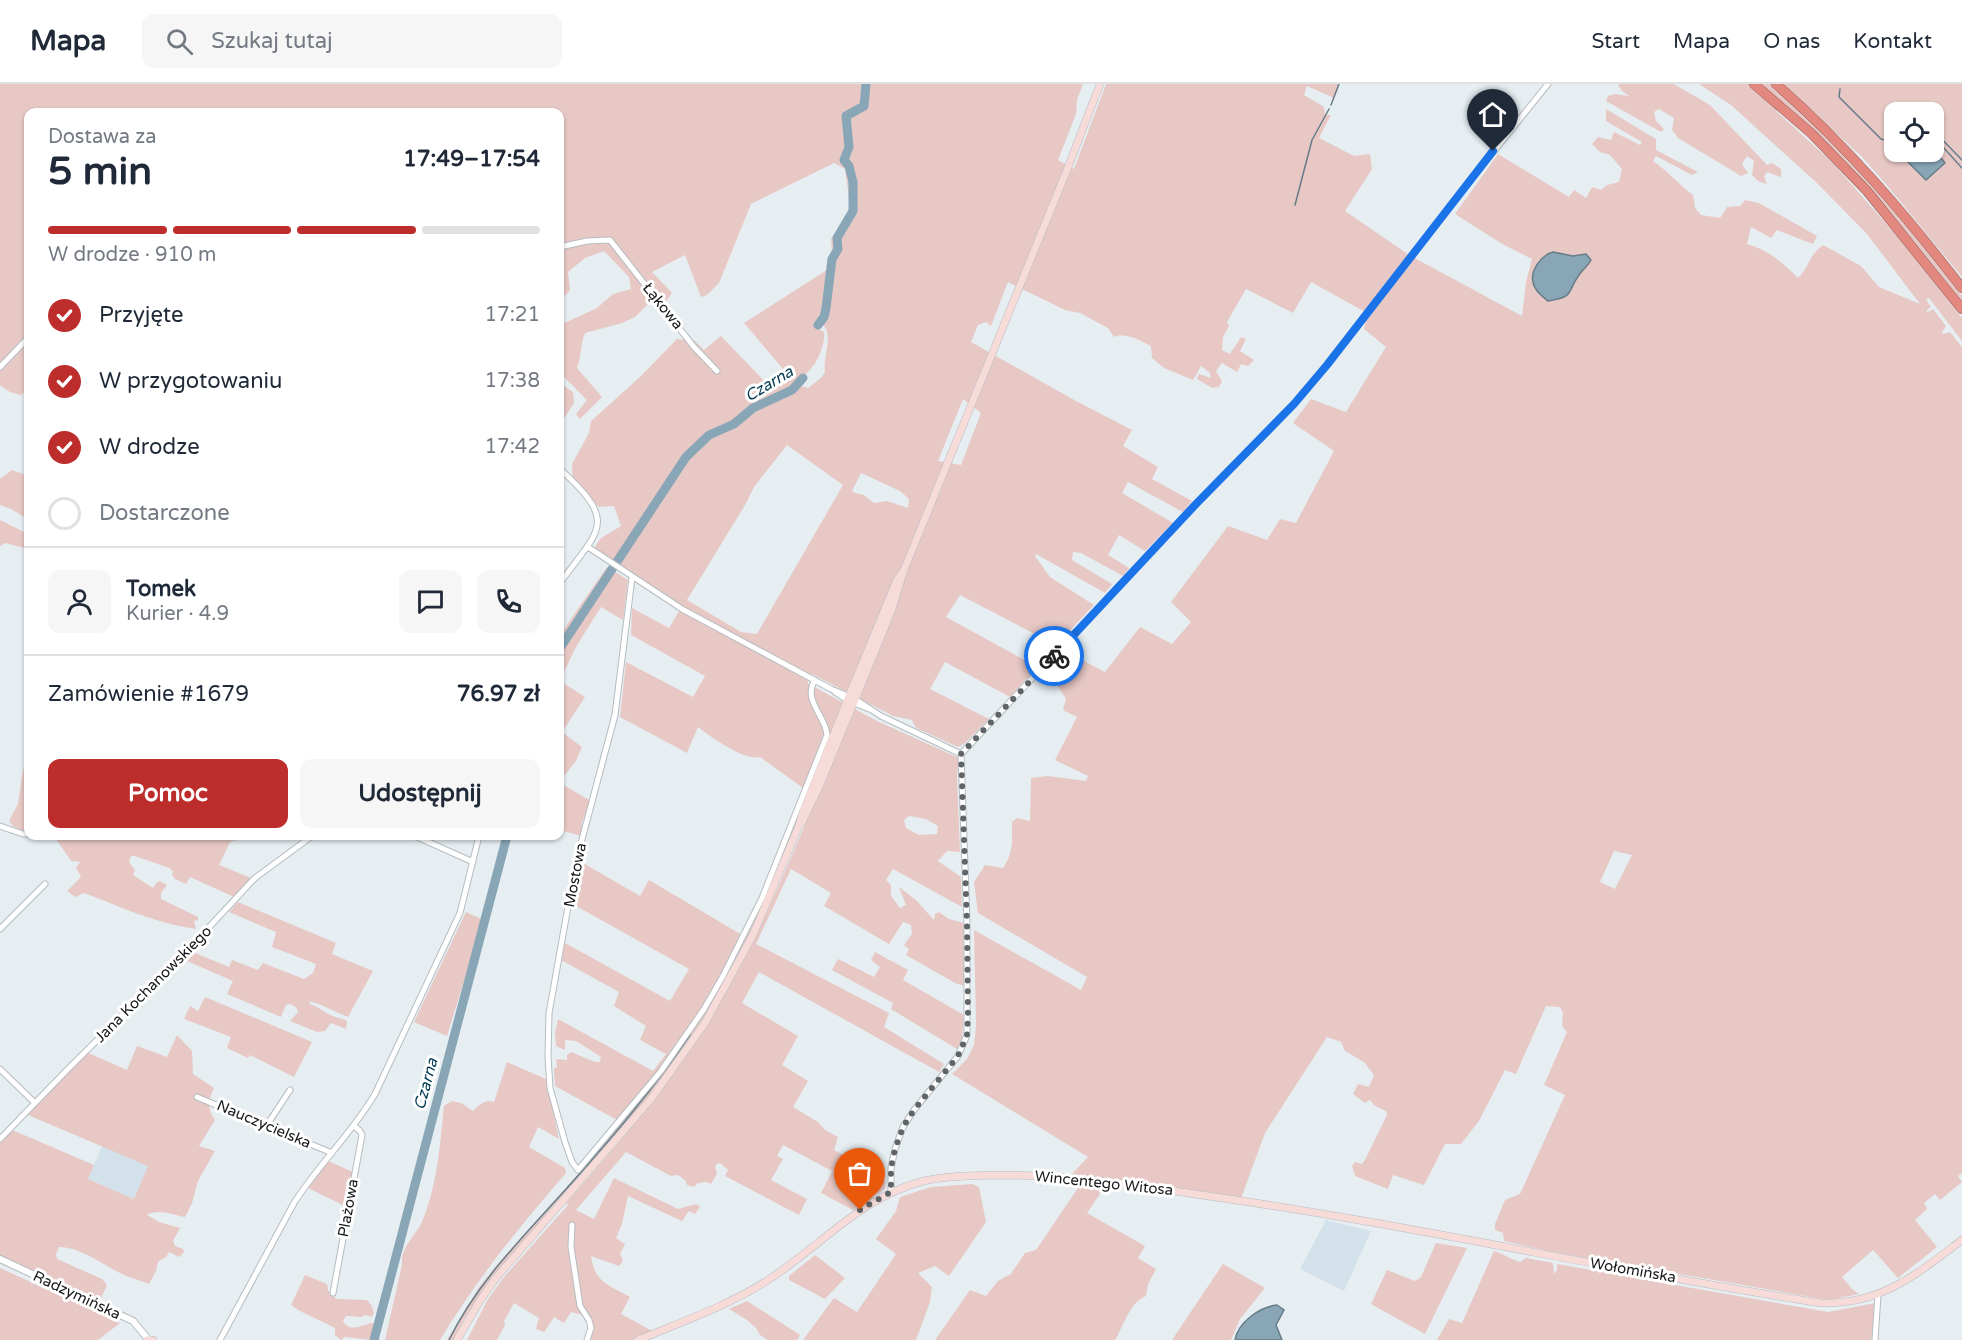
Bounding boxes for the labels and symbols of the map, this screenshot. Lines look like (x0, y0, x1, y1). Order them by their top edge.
pin (1467, 89, 1518, 151)
street label: Łąkowa (639, 279, 687, 333)
water label: Czarna (741, 361, 798, 406)
courier (1024, 626, 1084, 686)
street label: Mostowa (560, 841, 590, 909)
street label: Jana Kochanowskiego (91, 922, 215, 1046)
water label: Czarna (409, 1055, 443, 1112)
street label: Nauczycielska (214, 1096, 314, 1152)
pin (834, 1148, 885, 1210)
street label: Wincentego Witosa (1034, 1167, 1174, 1199)
street label: Plażowa (334, 1177, 362, 1239)
street label: Wołomińska (1589, 1254, 1677, 1286)
street label: Radzymińska (30, 1267, 124, 1323)

